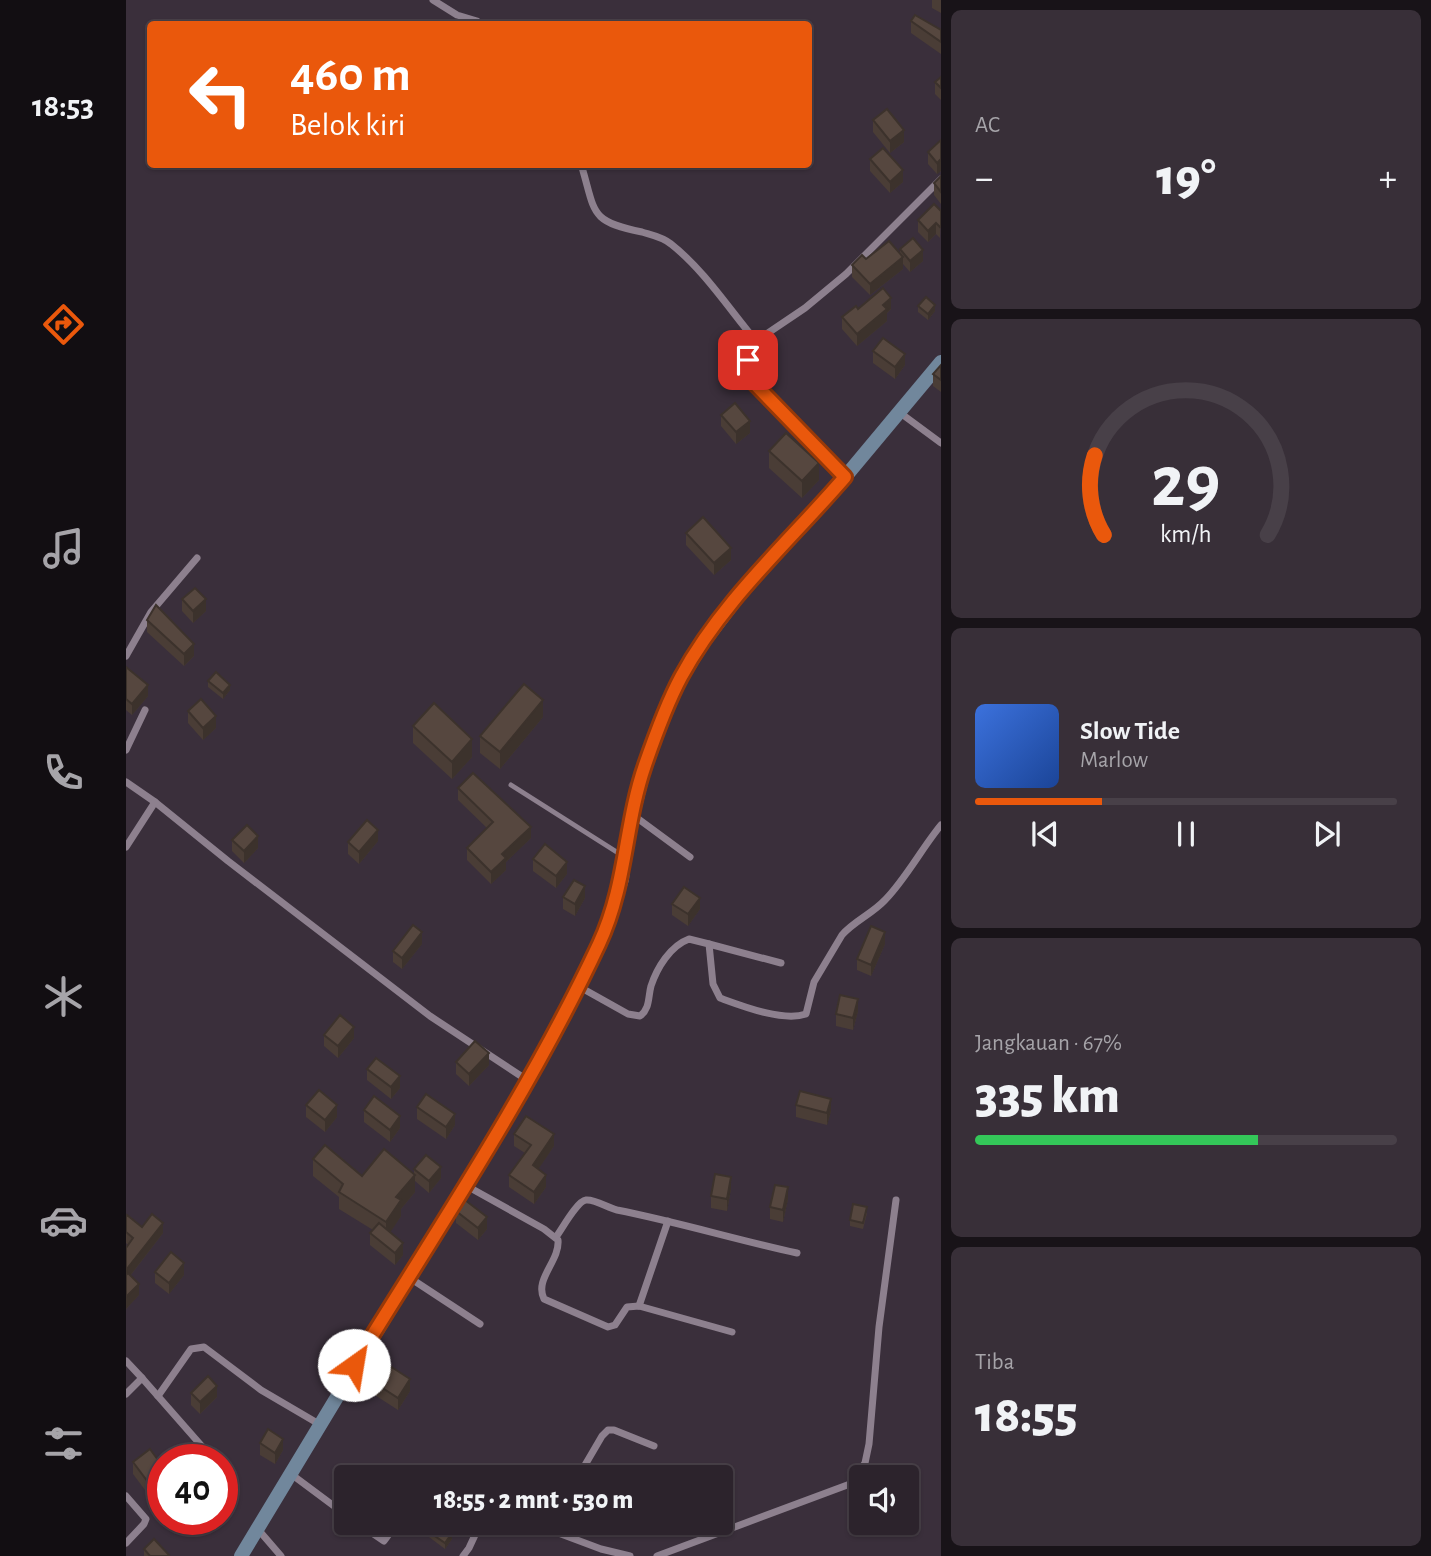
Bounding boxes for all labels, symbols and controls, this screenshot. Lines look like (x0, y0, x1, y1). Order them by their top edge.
icon: left (175, 49, 266, 140)
text: 460 m (290, 51, 411, 100)
text: 18:53 (32, 90, 94, 122)
text: Belok kiri (290, 109, 406, 141)
text: AC (975, 114, 1000, 137)
text: 19° (1156, 152, 1216, 204)
text: − (975, 160, 993, 198)
text: + (1379, 160, 1397, 198)
icon: directions (39, 300, 88, 349)
pin (718, 330, 778, 390)
icon: arrive (729, 341, 767, 379)
text: 29 (1151, 447, 1221, 520)
text: km/h (1160, 522, 1212, 547)
icon: music (39, 524, 88, 573)
text: Slow Tide (1080, 718, 1180, 744)
icon: phone (39, 748, 88, 797)
text: Marlow (1080, 749, 1148, 772)
icon: previous (1026, 815, 1064, 853)
icon: pause (1167, 815, 1205, 853)
icon: next (1308, 815, 1346, 853)
icon: climate (39, 972, 88, 1021)
text: Jangkauan · 67% (975, 1032, 1122, 1055)
text: 335 km (975, 1070, 1120, 1122)
icon: car (39, 1196, 88, 1245)
position arrow (317, 1328, 391, 1402)
text: Tiba (975, 1351, 1014, 1374)
text: 18:55 (975, 1389, 1078, 1441)
icon: filters (39, 1419, 88, 1468)
speed limit sign: 40 (147, 1444, 238, 1535)
map controls (849, 1465, 919, 1535)
button: sound (849, 1465, 919, 1535)
text: 18:55 · 2 mnt · 530 m (434, 1487, 633, 1513)

